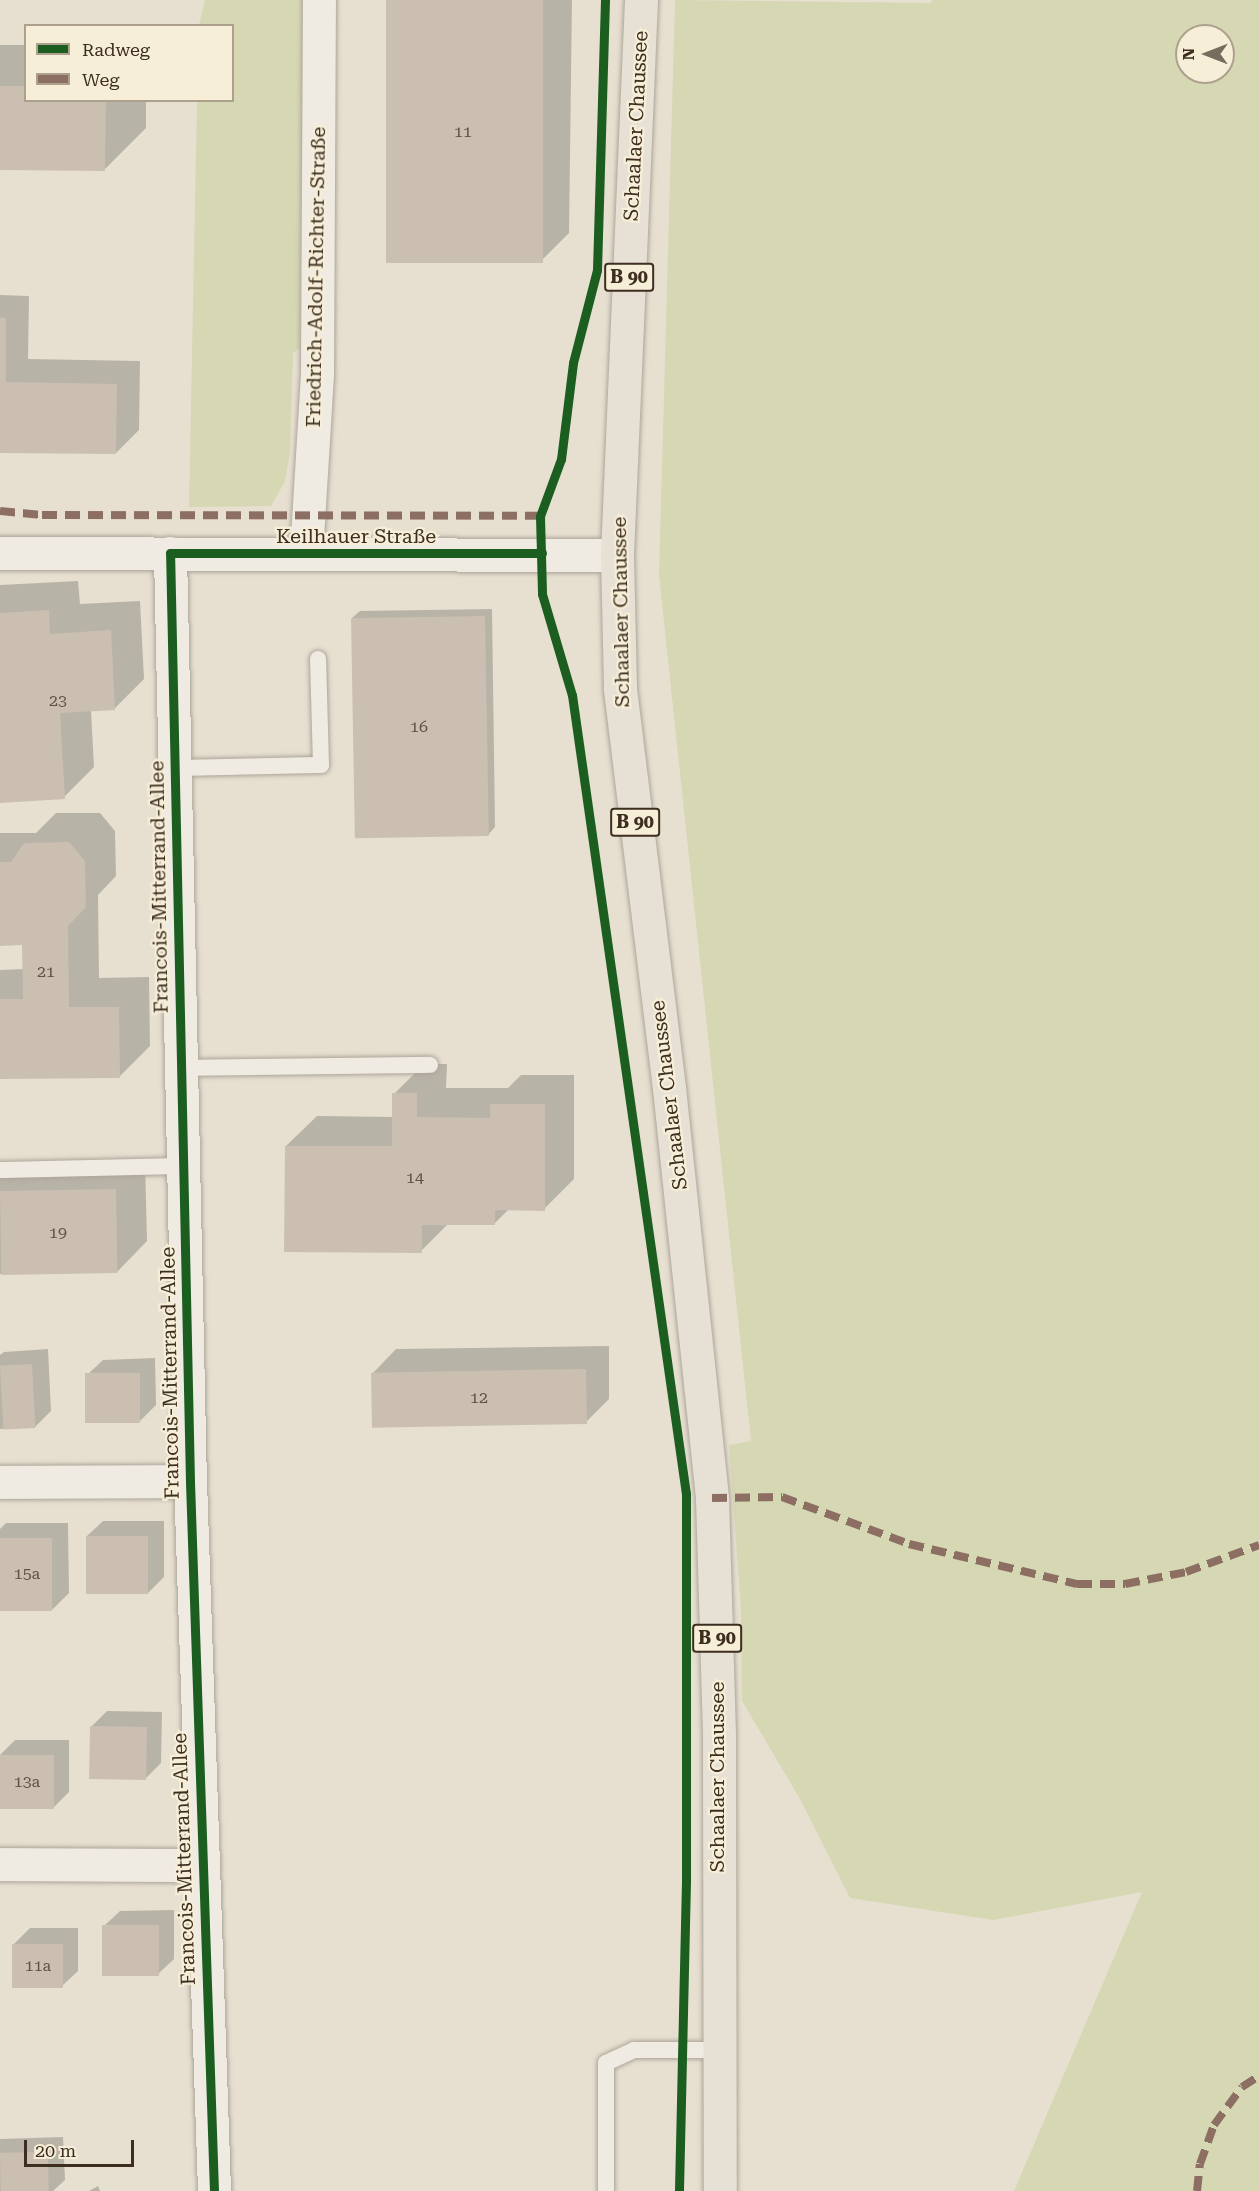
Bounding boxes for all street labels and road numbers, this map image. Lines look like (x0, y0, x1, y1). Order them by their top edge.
street label: Schaalaer Chaussee (619, 30, 653, 222)
street label: Friedrich-Adolf-Richter-Straße (301, 126, 331, 428)
road number: B 90 (604, 262, 654, 292)
street label: Schaalaer Chaussee (607, 516, 635, 708)
street label: Keilhauer Straße (276, 524, 436, 548)
street label: Francois-Mitterrand-Allee (145, 760, 173, 1014)
road number: B 90 (610, 807, 660, 837)
street label: Schaalaer Chaussee (645, 999, 693, 1191)
street label: Francois-Mitterrand-Allee (156, 1246, 184, 1500)
road number: B 90 (692, 1623, 742, 1653)
street label: Schaalaer Chaussee (705, 1682, 729, 1872)
street label: Francois-Mitterrand-Allee (168, 1732, 200, 1986)

